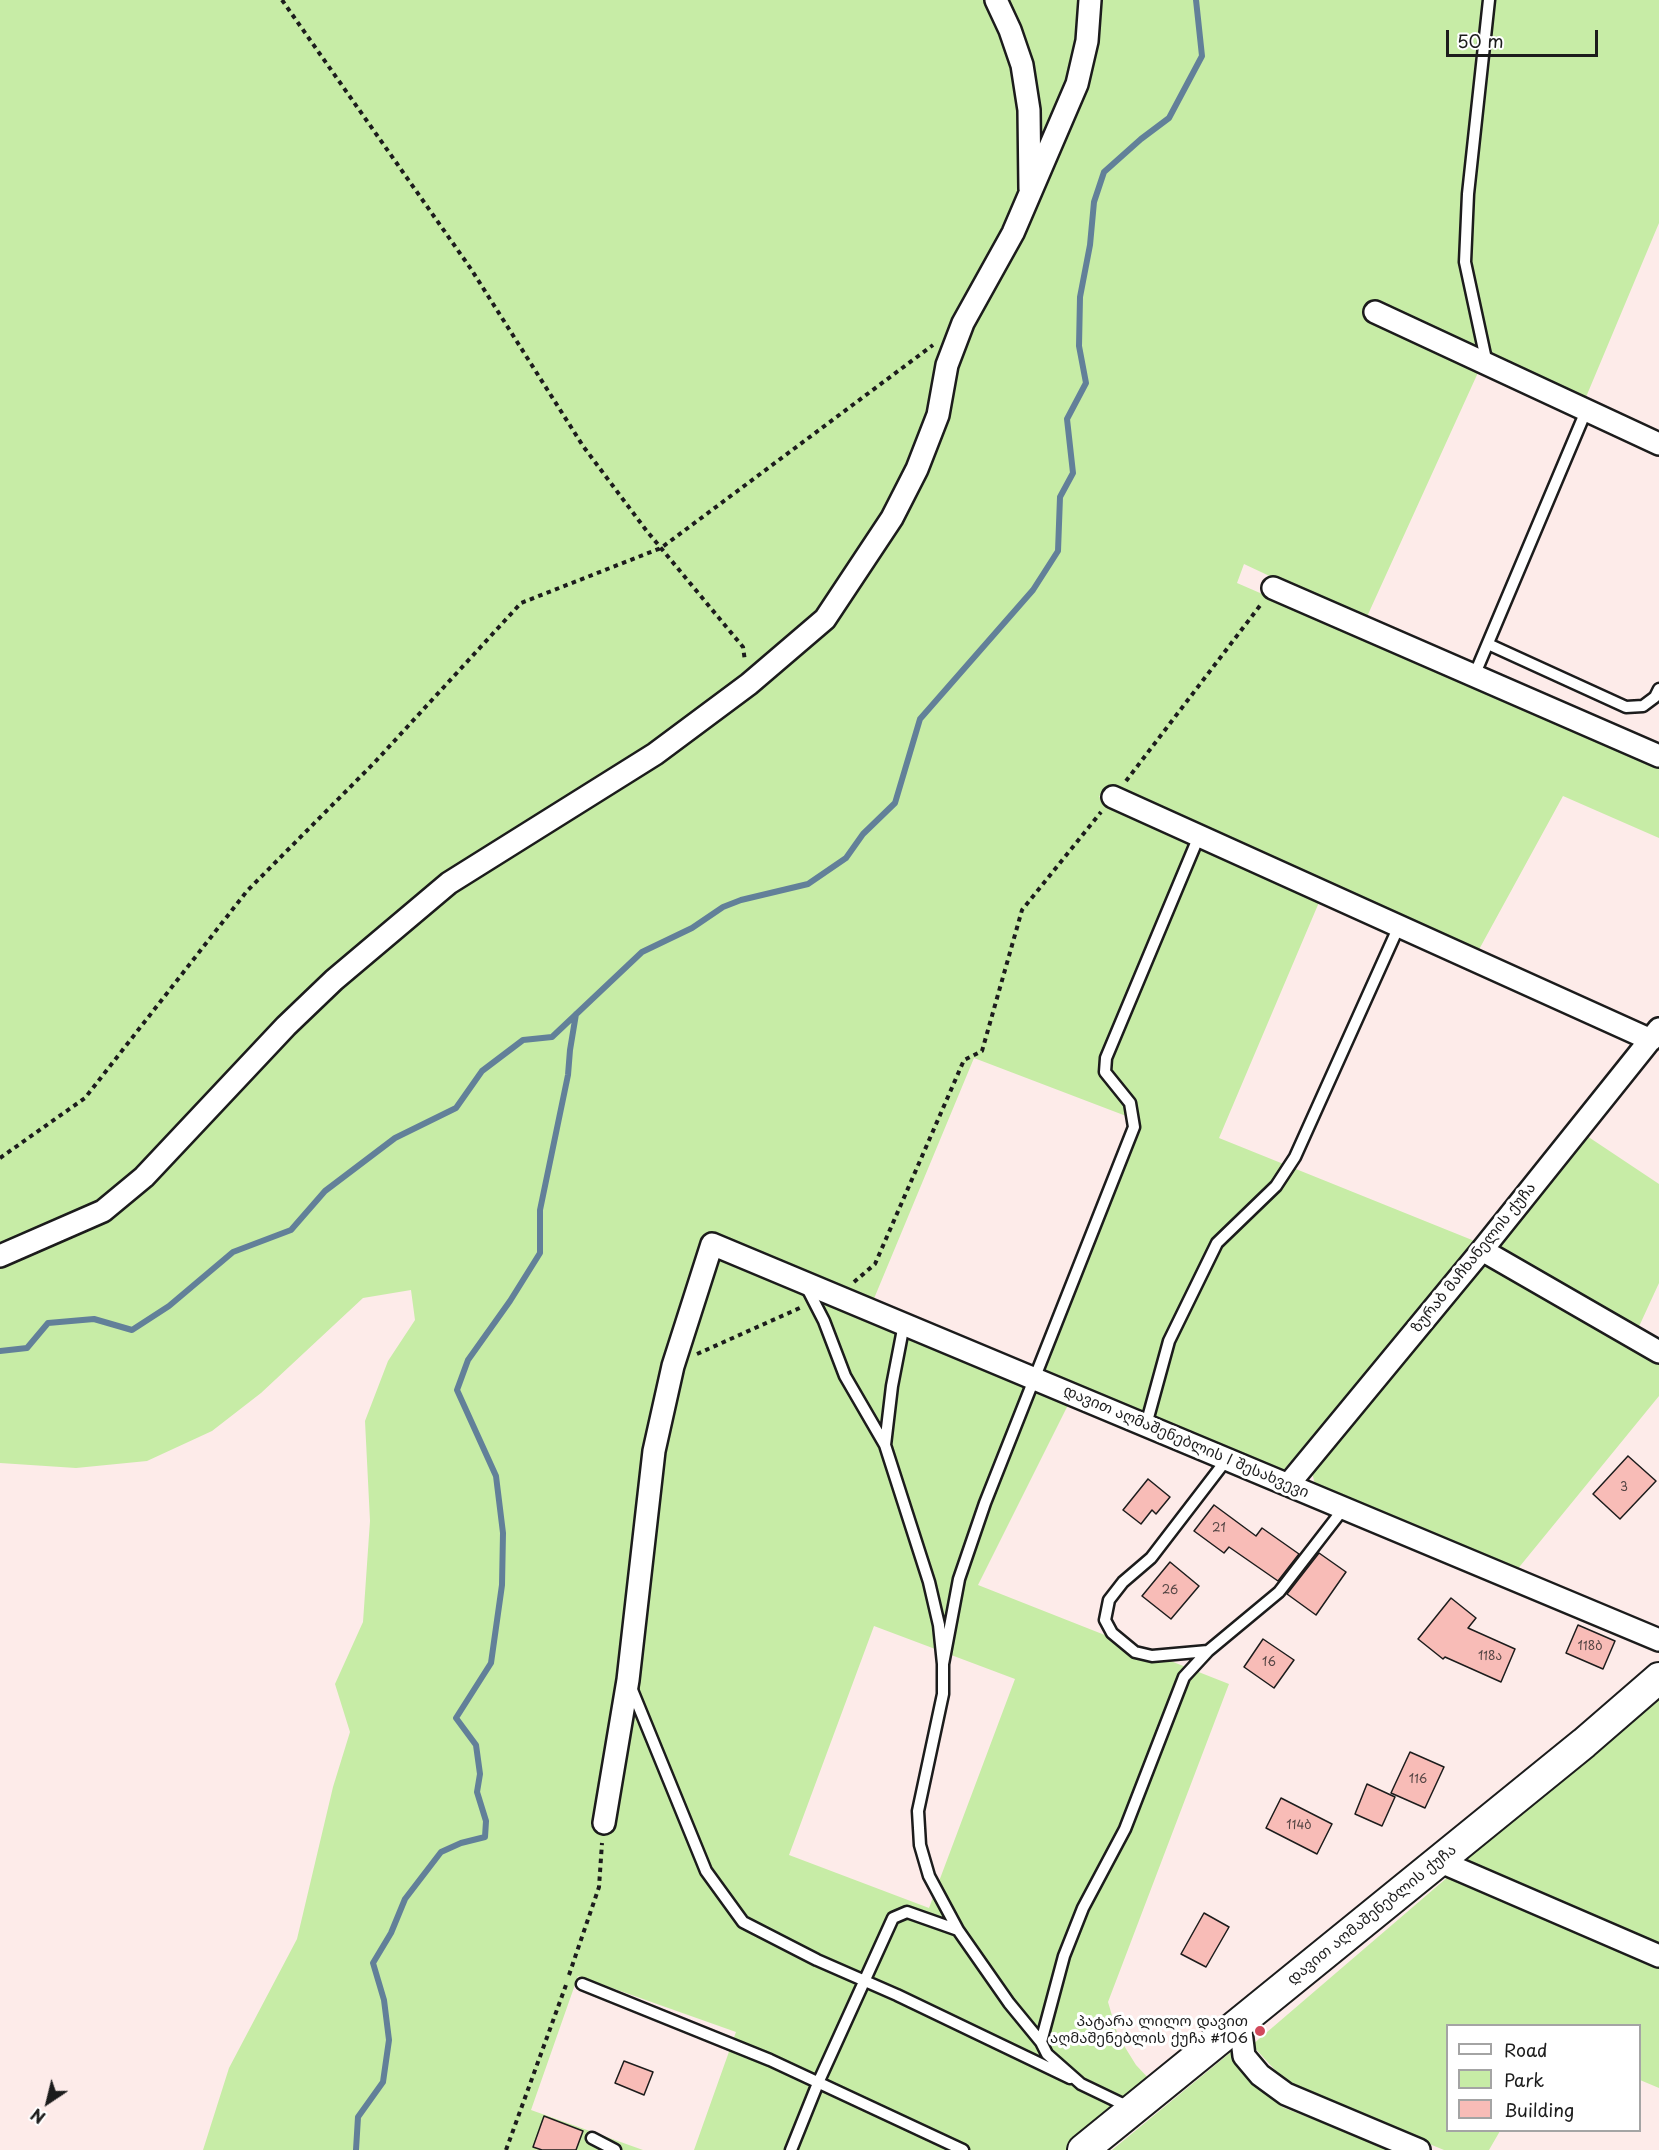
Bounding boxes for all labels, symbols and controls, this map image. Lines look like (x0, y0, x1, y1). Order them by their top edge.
scale bar (1449, 18, 1600, 56)
text: 50 m (1457, 27, 1504, 54)
street label: ზურაბ მაჩხანელის ქუჩა (1408, 1179, 1540, 1337)
street label: დავით აღმაშენებლის I შესახვევი (1060, 1382, 1312, 1502)
house number: 3 (1620, 1481, 1628, 1495)
house number: 21 (1212, 1522, 1226, 1536)
house number: 26 (1162, 1584, 1178, 1598)
house number: 118ბ (1578, 1640, 1602, 1654)
house number: 118ა (1478, 1650, 1502, 1664)
house number: 16 (1262, 1656, 1276, 1670)
house number: 116 (1409, 1773, 1427, 1787)
house number: 114ბ (1286, 1819, 1312, 1833)
street label: დავით აღმაშენებლის ქუჩა (1284, 1841, 1460, 1989)
place label: პატარა ლილო დავით აღმაშენებლის ქუჩა #106 (1050, 2013, 1248, 2048)
marker: პატარა ლილო დავით აღმაშენებლის ქუჩა #106 (1253, 2024, 1267, 2038)
legend (1446, 2024, 1641, 2132)
text: Road (1504, 2036, 1548, 2063)
text: Park (1504, 2066, 1544, 2093)
north arrow (18, 2072, 78, 2132)
text: Building (1504, 2096, 1574, 2123)
text: N (26, 2103, 50, 2130)

